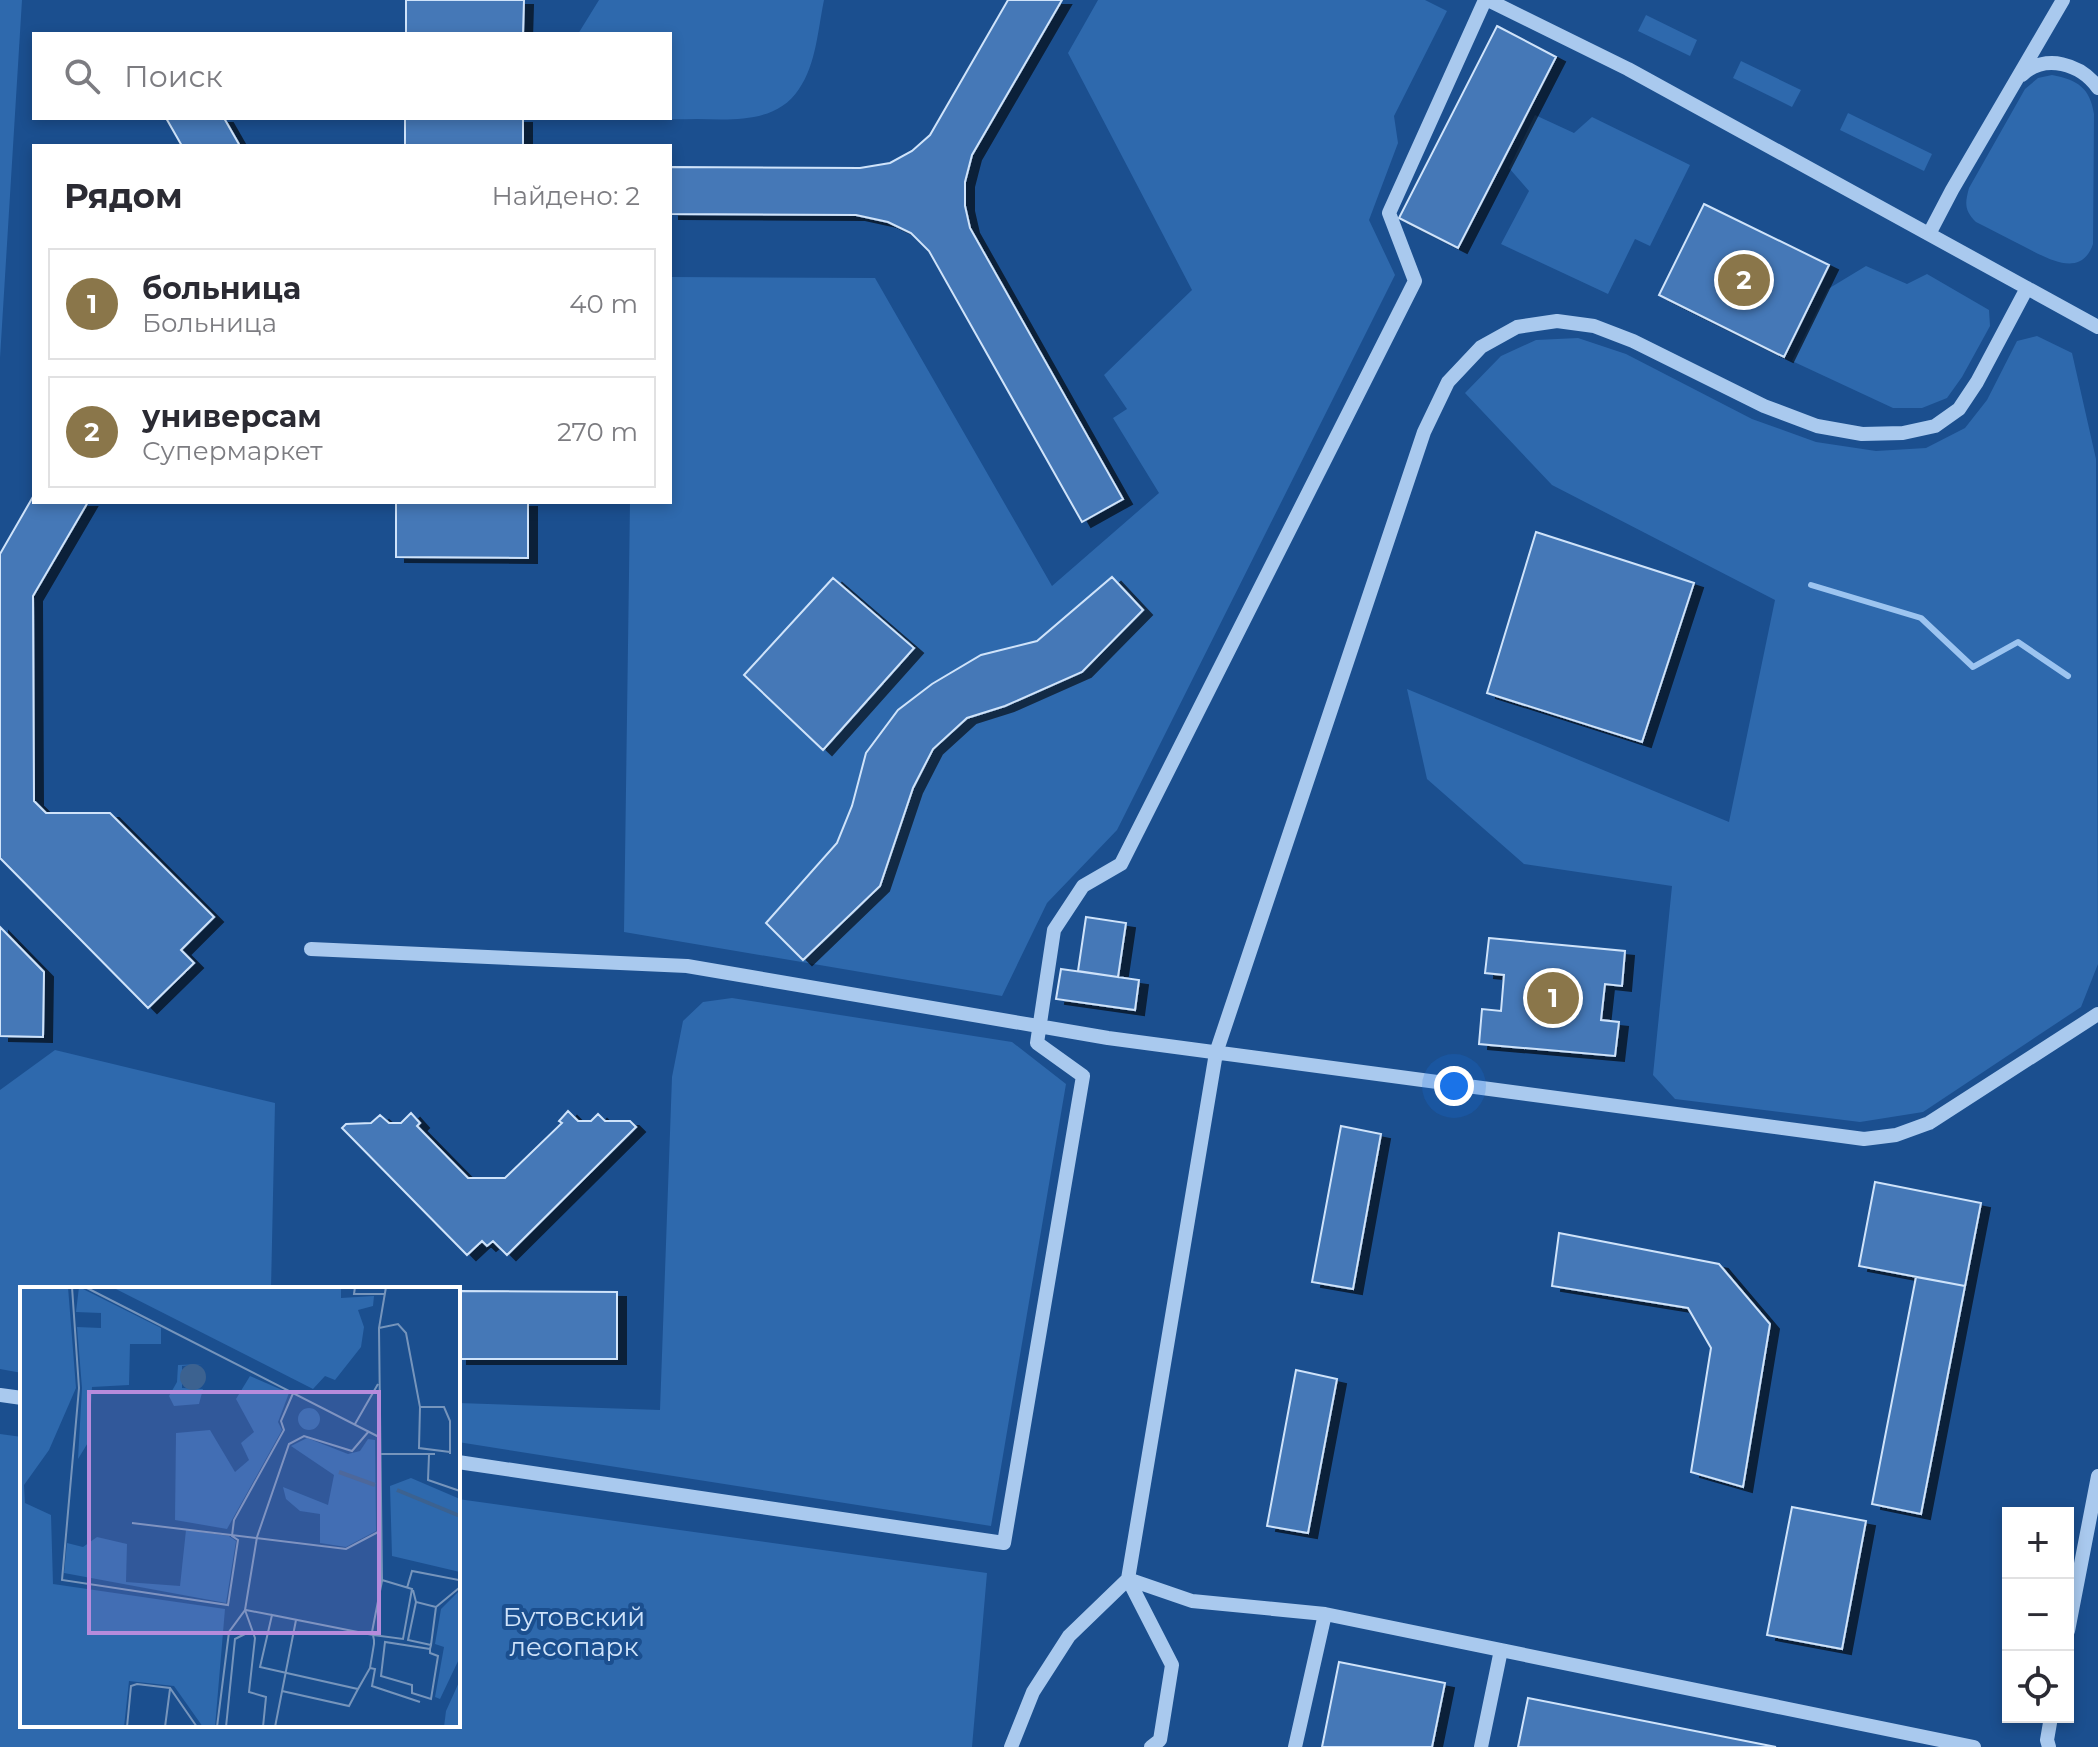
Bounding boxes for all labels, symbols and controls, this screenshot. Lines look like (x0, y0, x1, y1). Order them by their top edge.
search box (32, 32, 672, 120)
icon: search (60, 54, 104, 98)
text: Поиск (124, 58, 223, 95)
text: Рядом (64, 175, 183, 217)
text: Найдено: 2 (491, 180, 640, 212)
pin: 2 (1718, 250, 1770, 310)
text: больница (142, 270, 301, 307)
text: 1 (87, 288, 97, 320)
text: 40 m (569, 288, 638, 320)
text: Больница (142, 307, 277, 339)
text: универсам (142, 398, 322, 435)
text: 2 (84, 416, 100, 448)
text: 270 m (557, 416, 638, 448)
text: Супермаркет (142, 435, 323, 467)
pin: 1 (1527, 968, 1579, 1028)
your location (1434, 1066, 1474, 1106)
inset map (20, 1287, 460, 1727)
map controls (2002, 1507, 2074, 1723)
button: + (2002, 1507, 2074, 1579)
button: − (2002, 1579, 2074, 1651)
park label: Бутовский лесопарк (503, 1601, 645, 1663)
button: locate (2002, 1651, 2074, 1723)

